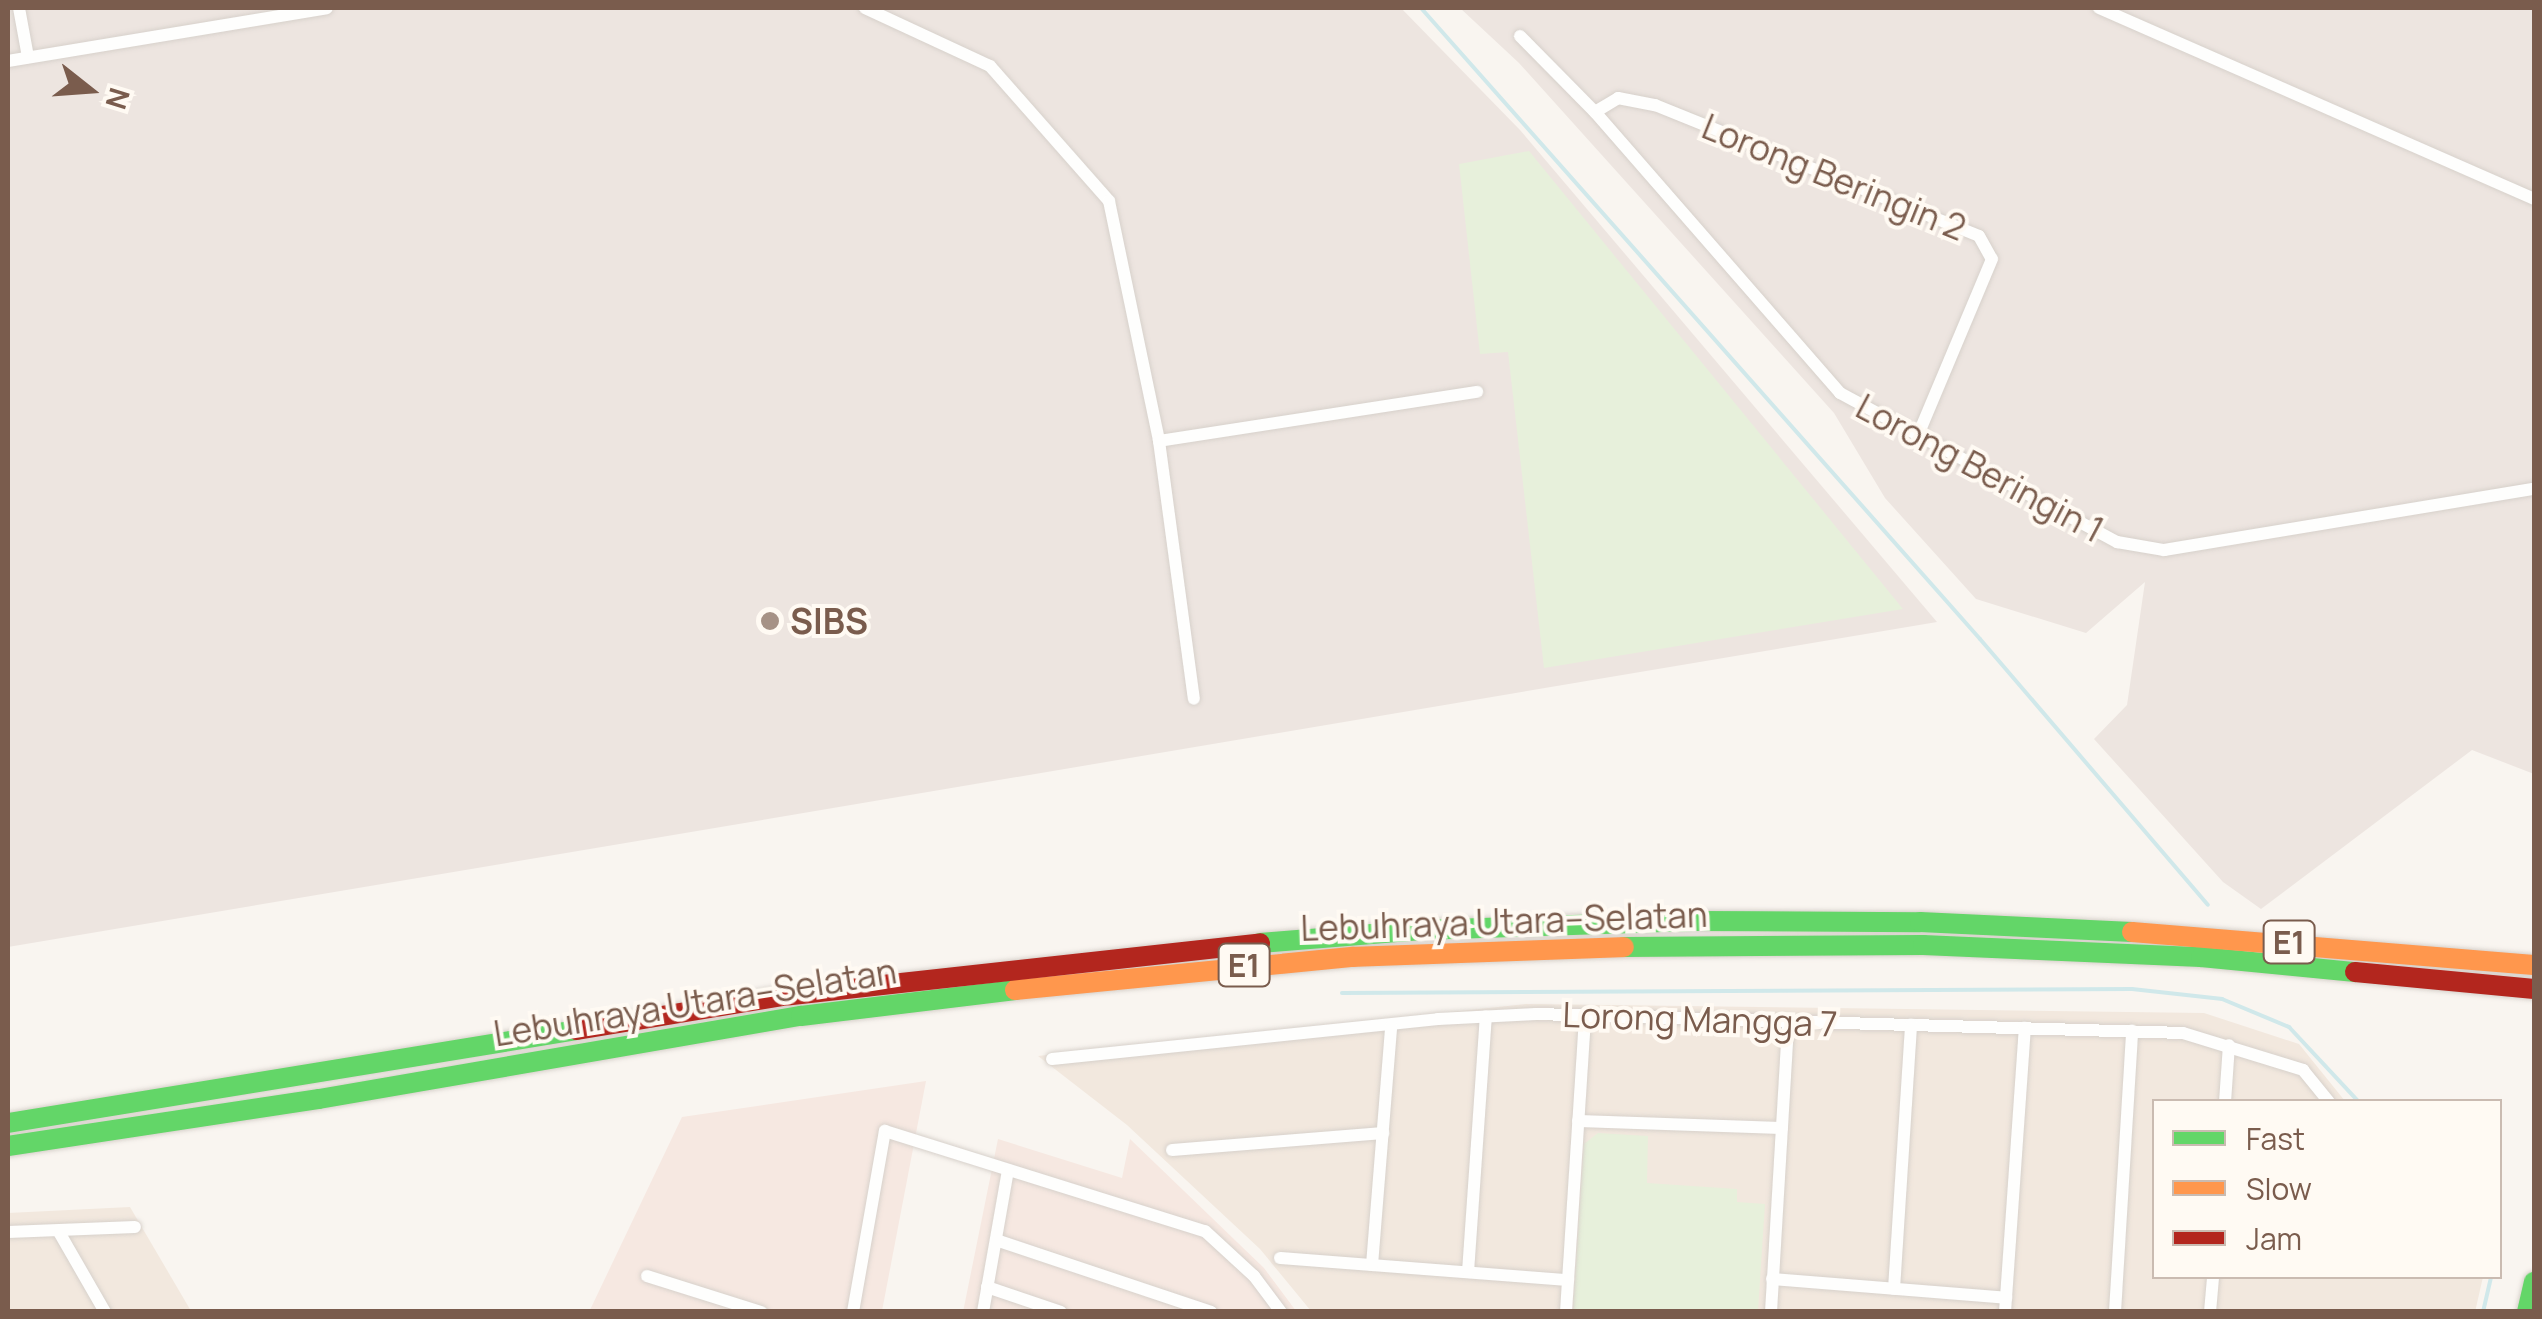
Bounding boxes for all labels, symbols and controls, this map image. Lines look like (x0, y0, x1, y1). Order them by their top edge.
north arrow (40, 40, 140, 140)
text: N (98, 84, 140, 114)
street label: Lorong Beringin 2 (1696, 105, 1972, 249)
street label: Lorong Beringin 1 (1849, 385, 2111, 551)
place label: SIBS (790, 600, 868, 642)
marker: SIBS (759, 610, 781, 632)
street label: Lebuhraya Utara–Selatan (1300, 893, 1708, 949)
road number: E1 (2262, 915, 2316, 969)
road number: E1 (1216, 938, 1272, 992)
street label: Lebuhraya Utara–Selatan (491, 949, 899, 1055)
street label: Lorong Mangga 7 (1562, 993, 1838, 1045)
legend (2152, 1099, 2502, 1279)
text: Fast (2246, 1118, 2305, 1159)
text: Slow (2246, 1168, 2312, 1209)
text: Jam (2246, 1218, 2302, 1259)

